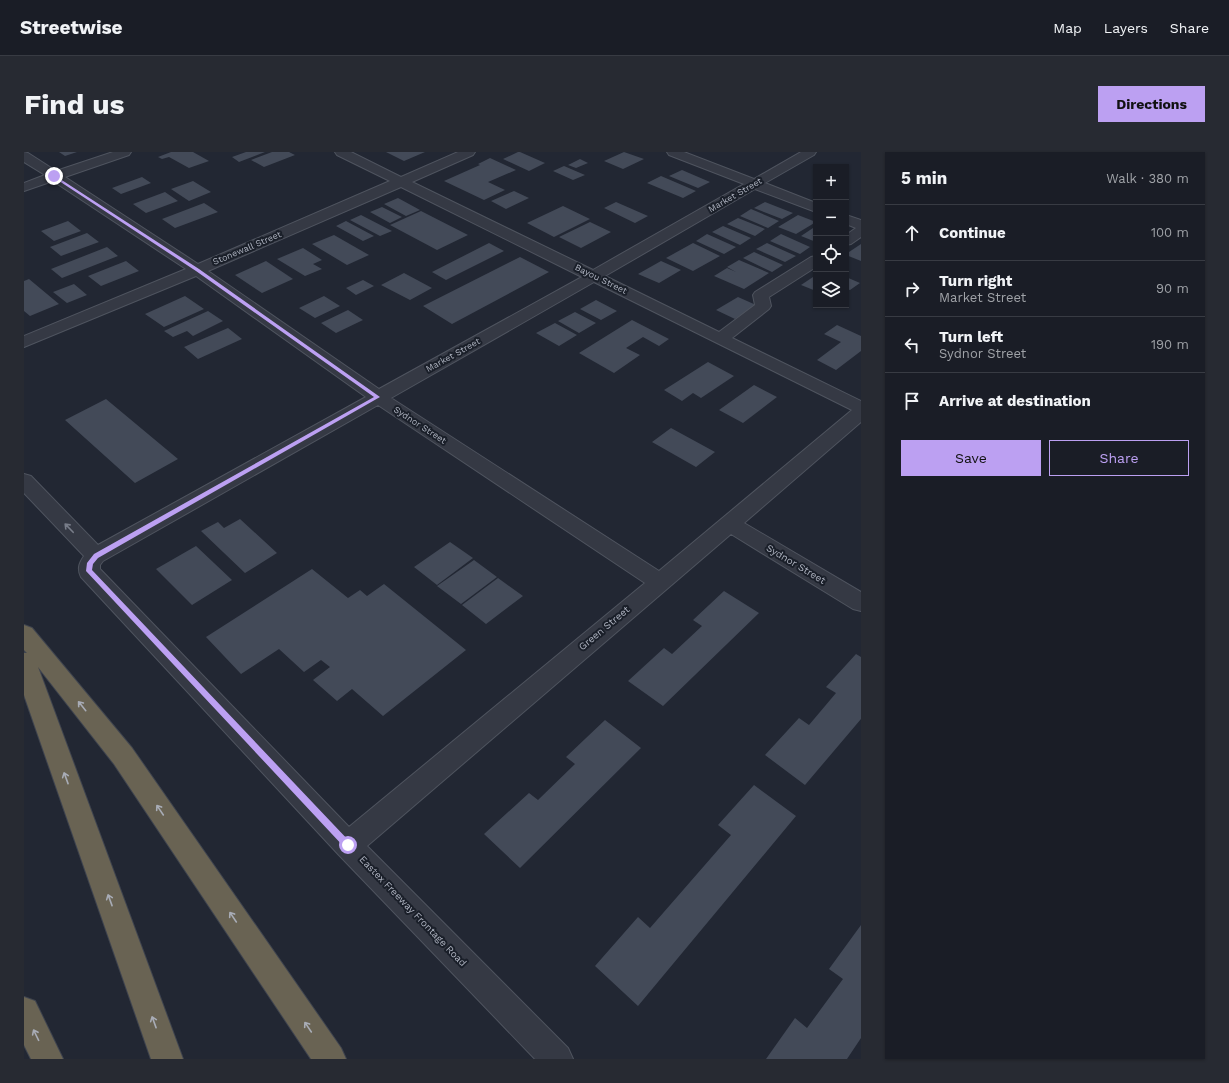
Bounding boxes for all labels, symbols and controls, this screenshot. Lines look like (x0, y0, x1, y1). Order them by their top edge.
text: Streetwise (20, 16, 123, 39)
text: Map (1053, 20, 1082, 36)
text: Layers (1104, 20, 1148, 36)
text: Share (1170, 20, 1209, 36)
button: Directions (1098, 86, 1205, 122)
text: Find us (24, 88, 124, 121)
map controls (813, 164, 849, 308)
button: + (813, 164, 849, 200)
route end (45, 167, 63, 185)
text: 5 min (901, 168, 947, 188)
text: Walk · 380 m (1106, 171, 1189, 186)
street label: Market Street (706, 175, 764, 214)
button: − (813, 200, 849, 236)
icon: ahead (901, 222, 923, 244)
text: Continue (939, 224, 1006, 242)
text: 100 m (1151, 225, 1189, 240)
street label: Stonewall Street (211, 229, 283, 267)
button: locate (813, 236, 849, 272)
street label: Bayou Street (573, 262, 629, 296)
button: layers (813, 272, 849, 308)
text: Turn right (939, 272, 1012, 290)
icon: right (901, 278, 923, 300)
text: 90 m (1156, 281, 1189, 296)
text: Market Street (939, 290, 1026, 305)
text: Turn left (939, 328, 1003, 346)
icon: left (901, 334, 923, 356)
street label: Market Street (424, 336, 482, 374)
text: 190 m (1151, 337, 1189, 352)
text: Sydnor Street (939, 346, 1026, 361)
icon: arrive (901, 390, 923, 412)
text: Arrive at destination (939, 392, 1091, 410)
street label: Sydnor Street (392, 404, 448, 446)
button: Save (901, 440, 1041, 476)
button: Share (1049, 440, 1189, 476)
one-way arrow (64, 523, 74, 533)
street label: Sydnor Street (764, 542, 828, 586)
street label: Green Street (577, 603, 632, 652)
one-way arrow (78, 700, 87, 711)
one-way arrow (62, 771, 69, 784)
one-way arrow (156, 805, 164, 816)
route start (339, 836, 357, 854)
street label: Eastex Freeway Frontage Road (357, 854, 469, 968)
one-way arrow (106, 893, 113, 906)
one-way arrow (229, 912, 237, 923)
one-way arrow (149, 1017, 157, 1029)
one-way arrow (304, 1022, 312, 1033)
one-way arrow (32, 1030, 39, 1042)

